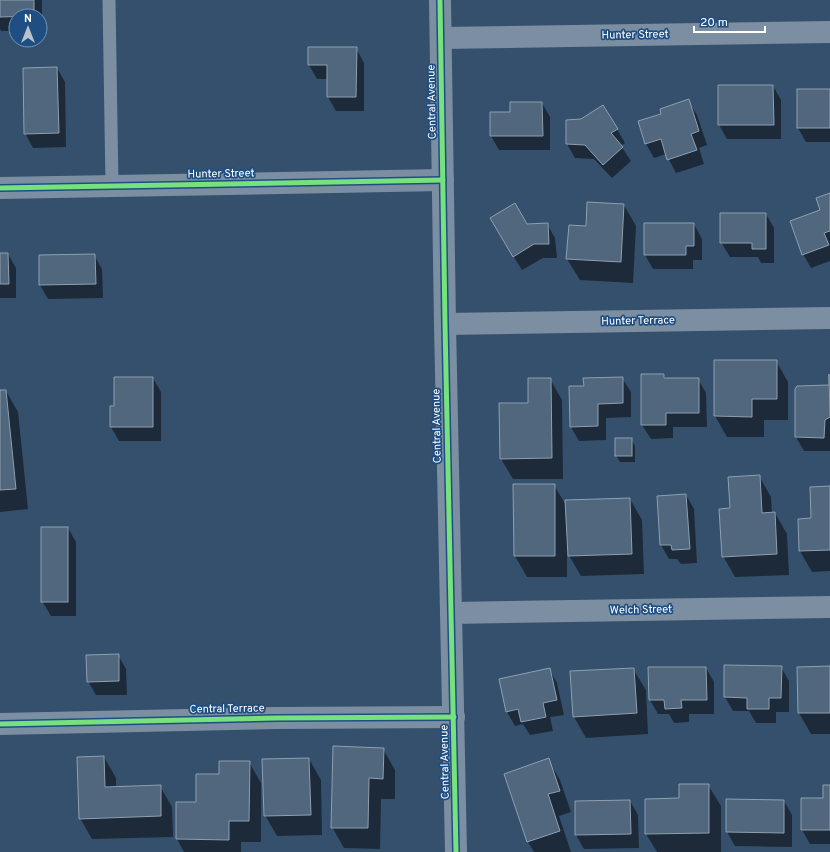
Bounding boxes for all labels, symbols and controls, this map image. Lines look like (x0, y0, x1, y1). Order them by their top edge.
north arrow (8, 8, 48, 48)
scale bar (694, 8, 765, 34)
text: N (24, 12, 32, 26)
text: 20 m (700, 15, 728, 31)
street label: Hunter Street (601, 27, 669, 43)
street label: Central Avenue (424, 65, 440, 139)
street label: Hunter Street (187, 166, 255, 182)
street label: Hunter Terrace (601, 313, 675, 329)
street label: Central Avenue (429, 389, 445, 463)
street label: Welch Street (610, 602, 672, 618)
street label: Central Terrace (189, 701, 265, 717)
street label: Central Avenue (437, 725, 453, 799)

